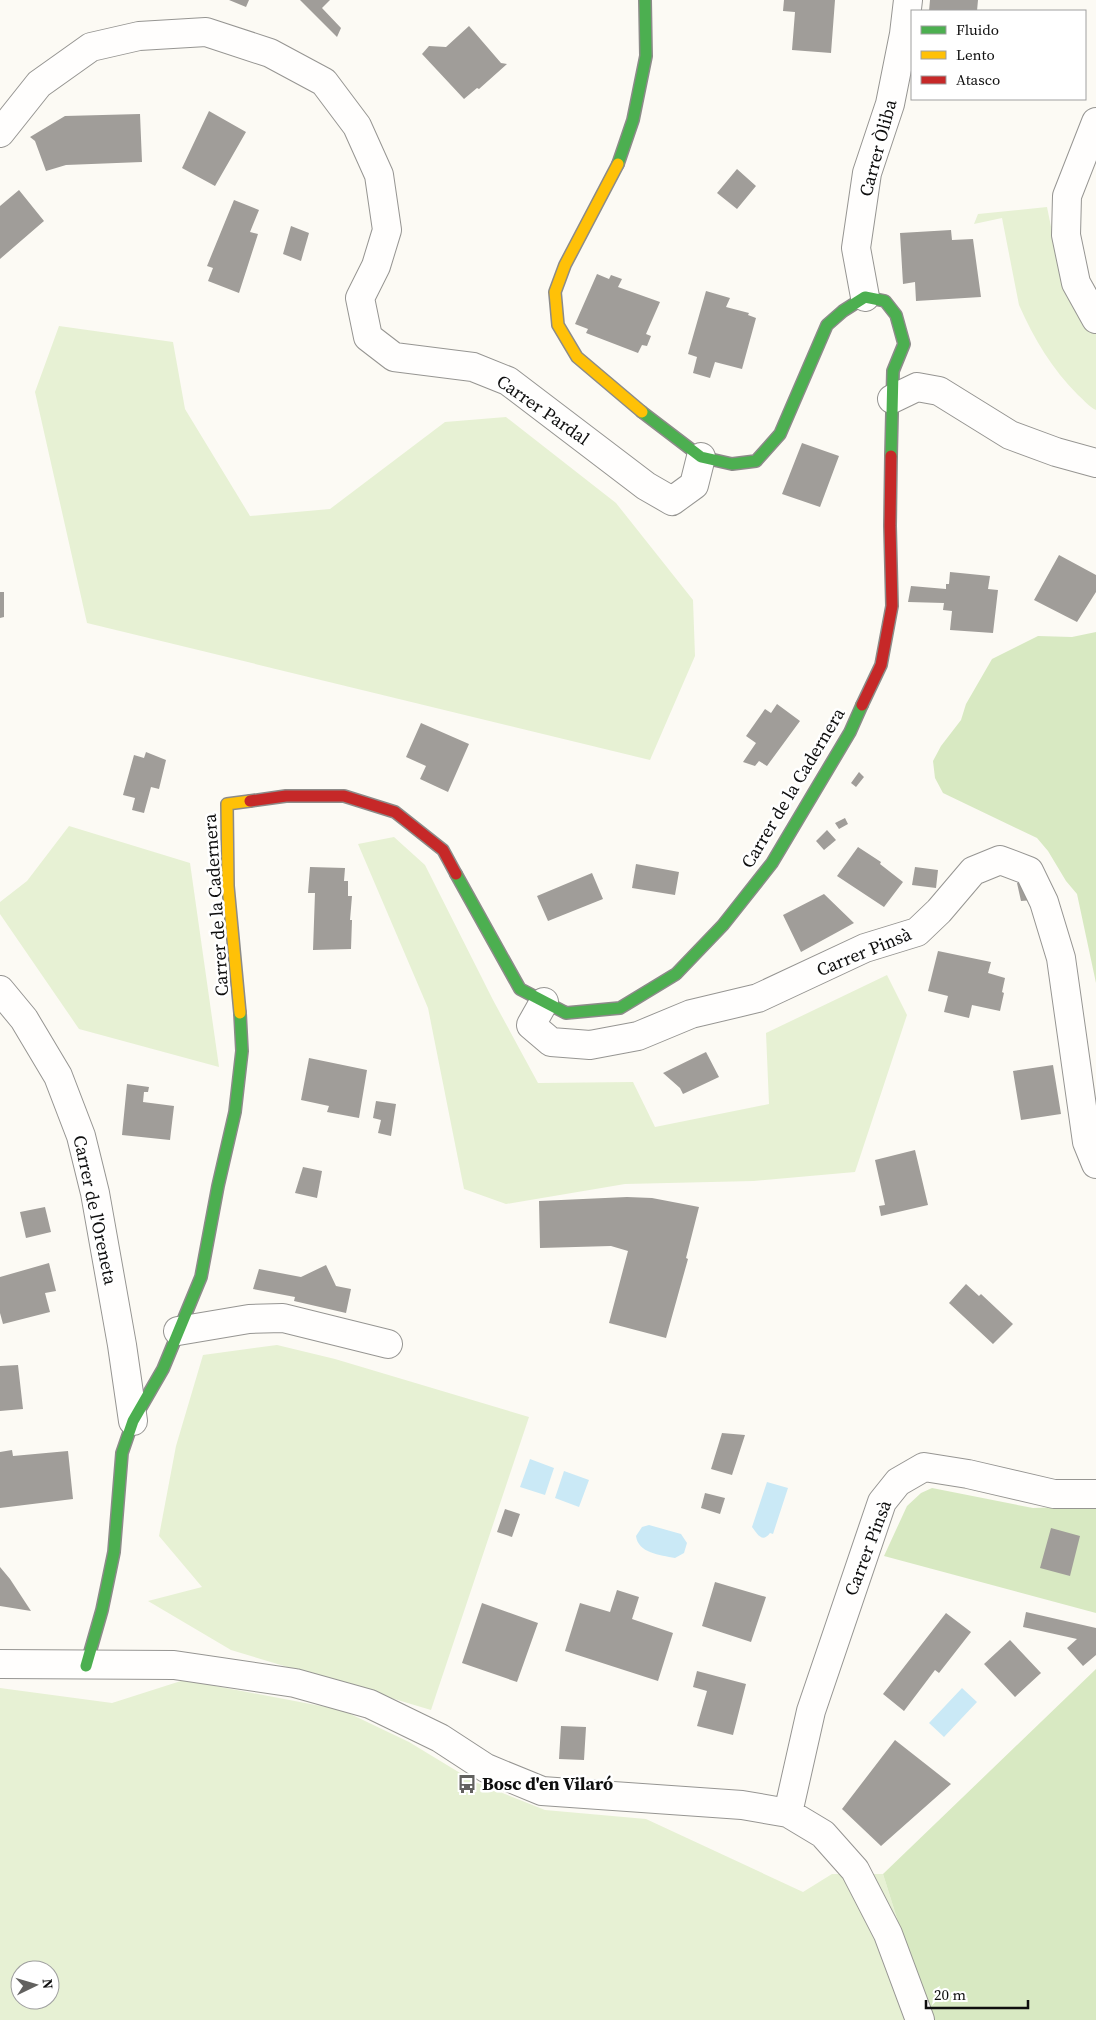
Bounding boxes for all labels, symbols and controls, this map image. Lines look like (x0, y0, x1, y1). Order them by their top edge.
legend (911, 10, 1086, 100)
text: Fluido (956, 19, 999, 40)
text: Lento (956, 44, 995, 65)
text: Atasco (956, 69, 1000, 90)
street label: Carrer Òliba (853, 96, 903, 199)
street label: Carrer Pardal (492, 368, 595, 451)
street label: Carrer de la Cadernera (735, 702, 851, 873)
street label: Carrer de la Cadernera (197, 812, 234, 997)
street label: Carrer Pinsà (813, 921, 916, 982)
street label: Carrer de l'Oreneta (67, 1133, 124, 1288)
street label: Carrer Pinsà (838, 1496, 898, 1599)
place label: Bosc d'en Vilaró (482, 1771, 613, 1796)
bus stop icon: Bosc d'en Vilaró (456, 1773, 478, 1795)
north arrow (10, 1960, 60, 2010)
text: N (38, 1978, 58, 1990)
scale bar (926, 1978, 1028, 2010)
text: 20 m (934, 1984, 966, 2005)

